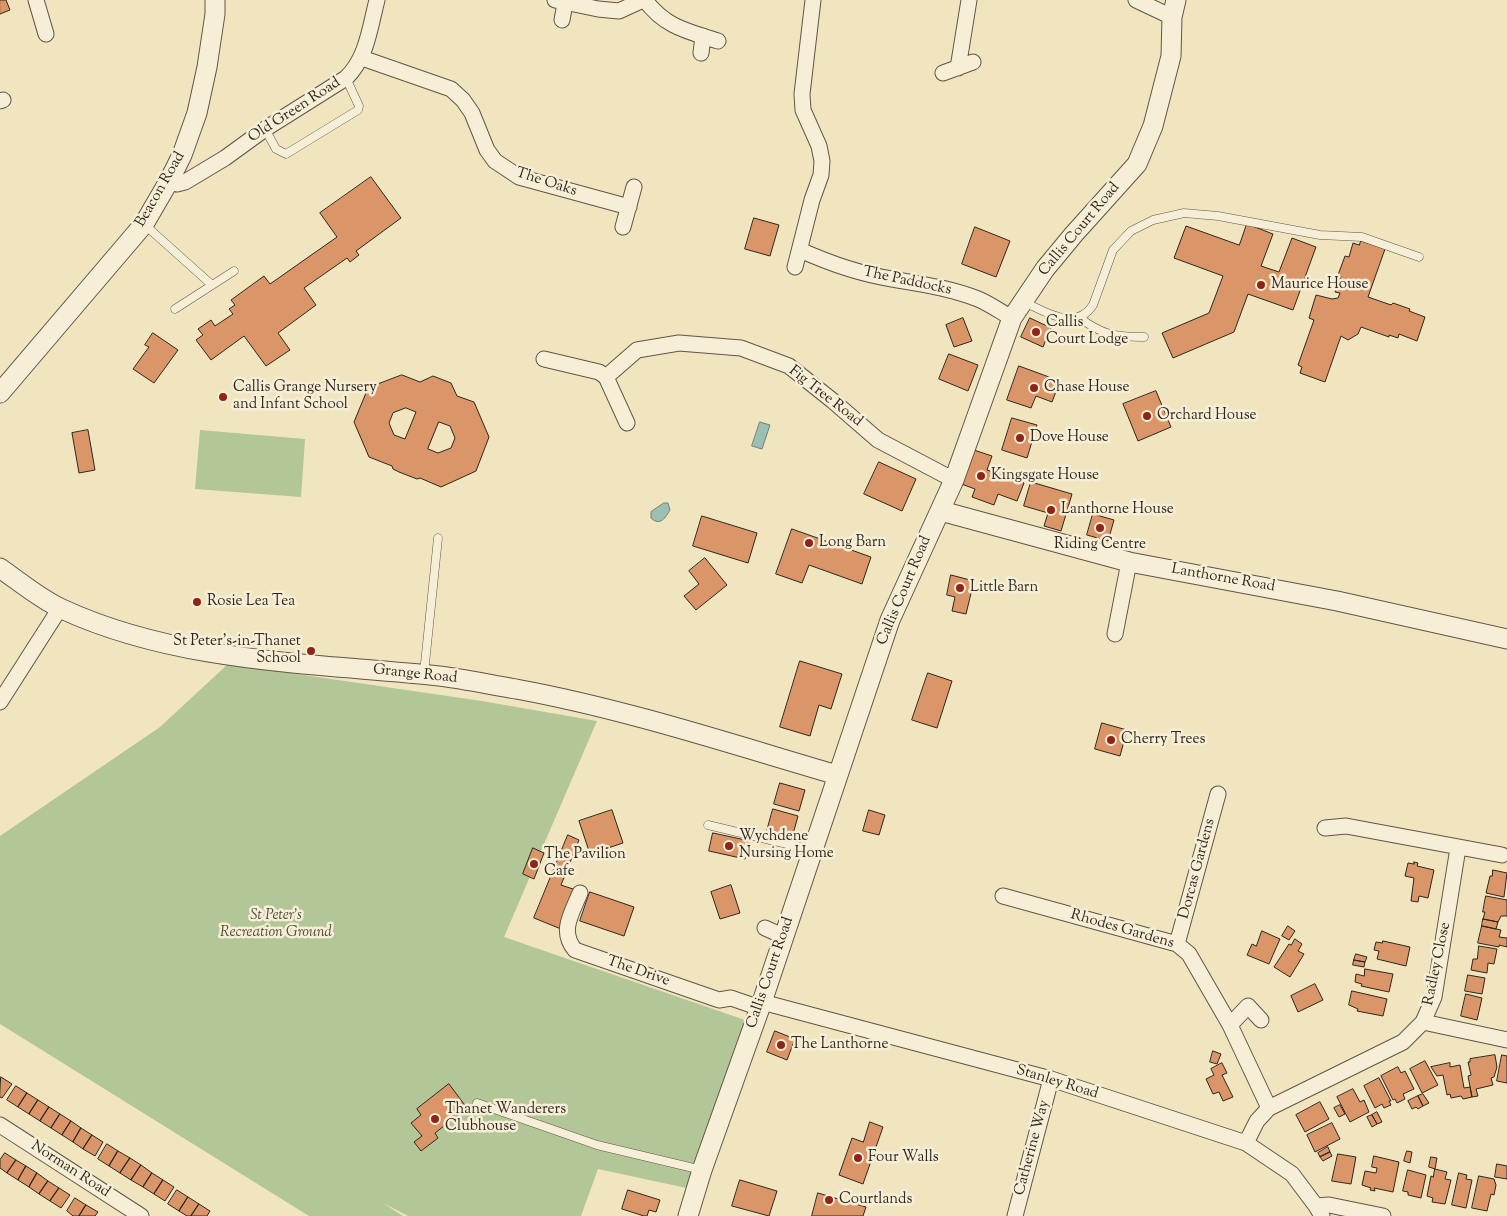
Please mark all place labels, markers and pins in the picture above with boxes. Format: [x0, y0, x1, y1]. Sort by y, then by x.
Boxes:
place label: Maurice House [1271, 276, 1368, 294]
marker: Maurice House [1255, 279, 1267, 291]
place label: Callis Court Lodge [1046, 314, 1128, 349]
marker: Callis Court Lodge [1030, 326, 1042, 338]
place label: Callis Grange Nursery and Infant School [233, 379, 377, 414]
place label: Chase House [1044, 379, 1129, 397]
marker: Chase House [1028, 382, 1040, 394]
marker: Callis Grange Nursery and Infant School [217, 391, 229, 403]
place label: Orchard House [1157, 407, 1257, 425]
marker: Orchard House [1141, 410, 1153, 422]
place label: Dove House [1030, 429, 1109, 447]
marker: Dove House [1014, 432, 1026, 444]
place label: Kingsgate House [991, 467, 1099, 485]
marker: Kingsgate House [975, 470, 987, 482]
place label: Lanthorne House [1061, 501, 1174, 519]
marker: Lanthorne House [1045, 504, 1057, 516]
marker: Riding Centre [1094, 522, 1106, 534]
place label: Long Barn [819, 534, 886, 552]
place label: Riding Centre [1054, 536, 1146, 554]
marker: Long Barn [803, 537, 815, 549]
place label: Little Barn [970, 579, 1038, 597]
marker: Little Barn [954, 582, 966, 594]
place label: Rosie Lea Tea [207, 593, 295, 611]
marker: Rosie Lea Tea [191, 596, 203, 608]
place label: St Peter's-in-Thanet School [173, 633, 301, 668]
marker: St Peter's-in-Thanet School [305, 645, 317, 657]
place label: Cherry Trees [1121, 731, 1205, 749]
marker: Cherry Trees [1105, 734, 1117, 746]
place label: Wychdene Nursing Home [739, 828, 834, 863]
marker: Wychdene Nursing Home [723, 840, 735, 852]
place label: The Pavilion Cafe [544, 846, 626, 881]
marker: The Pavilion Cafe [528, 858, 540, 870]
place label: The Lanthorne [791, 1036, 888, 1054]
marker: The Lanthorne [775, 1039, 787, 1051]
place label: Thanet Wanderers Clubhouse [445, 1101, 566, 1136]
marker: Thanet Wanderers Clubhouse [429, 1113, 441, 1125]
place label: Four Walls [868, 1149, 939, 1167]
marker: Four Walls [852, 1152, 864, 1164]
place label: Courtlands [839, 1191, 912, 1209]
marker: Courtlands [823, 1194, 835, 1206]

